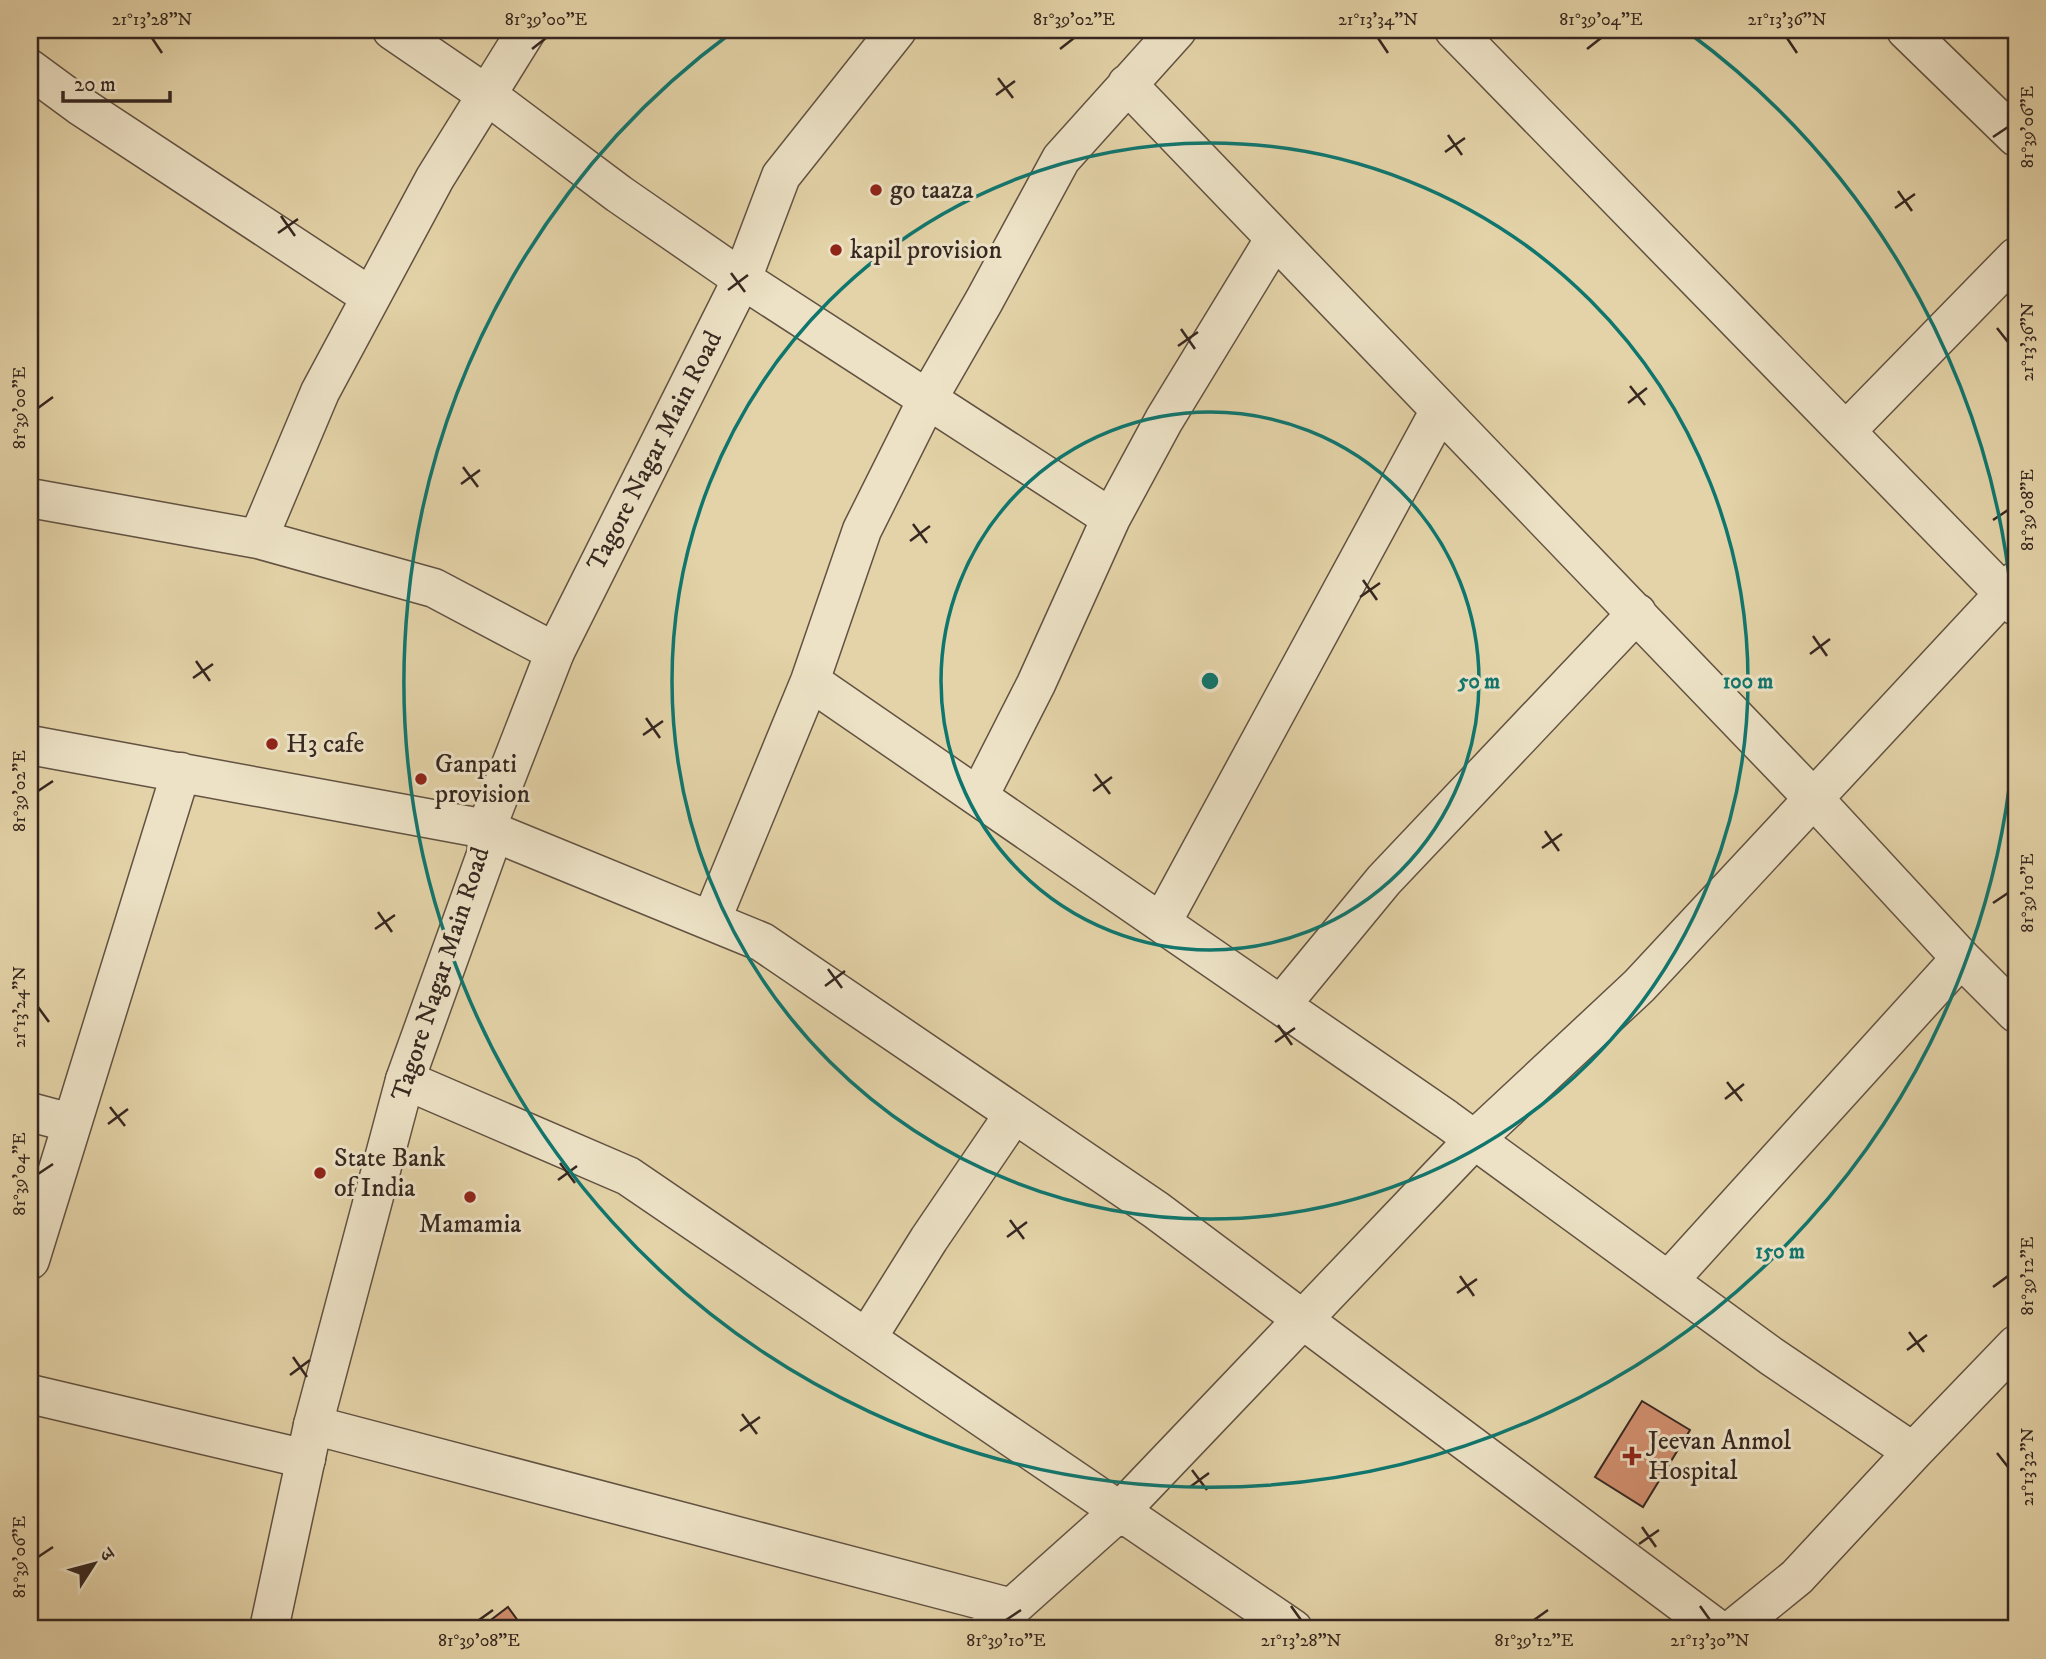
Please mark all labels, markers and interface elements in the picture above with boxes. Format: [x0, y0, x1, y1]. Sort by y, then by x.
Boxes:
text: 21°13'28"N [112, 9, 193, 31]
text: 81°39'00"E [505, 9, 588, 31]
text: 81°39'02"E [1033, 9, 1115, 31]
text: 21°13'34"N [1338, 9, 1418, 31]
text: 81°39'04"E [1559, 9, 1643, 31]
text: 21°13'36"N [1748, 9, 1827, 31]
scale bar [63, 60, 170, 104]
text: 20 m [74, 72, 116, 98]
text: 81°39'06"E [2017, 86, 2039, 168]
place label: go taaza [890, 174, 974, 207]
marker: go taaza [868, 182, 884, 198]
place label: kapil provision [850, 234, 1003, 267]
marker: kapil provision [828, 242, 844, 258]
text: 21°13'36"N [2017, 302, 2039, 381]
street label: Tagore Nagar Main Road [580, 325, 730, 576]
text: 81°39'00"E [9, 366, 31, 449]
text: 81°39'08"E [2017, 469, 2039, 551]
centre of rings [1198, 669, 1222, 693]
text: 50 m [1457, 669, 1500, 695]
text: 100 m [1723, 669, 1773, 695]
place label: H3 cafe [286, 728, 364, 761]
marker: H3 cafe [264, 736, 280, 752]
place label: Ganpati provision [434, 748, 530, 811]
text: 81°39'02"E [9, 750, 31, 832]
marker: Ganpati provision [413, 771, 429, 787]
street label: Tagore Nagar Main Road [384, 843, 498, 1105]
text: 81°39'10"E [2017, 853, 2039, 933]
text: 21°13'24"N [9, 966, 31, 1048]
text: 81°39'04"E [9, 1132, 31, 1216]
place label: State Bank of India [334, 1142, 446, 1205]
marker: State Bank of India [312, 1165, 328, 1181]
marker: Mamamia [462, 1189, 478, 1205]
place label: Mamamia [419, 1208, 521, 1241]
text: 81°39'12"E [2017, 1236, 2039, 1315]
text: 150 m [1755, 1239, 1805, 1265]
place label: Jeevan Anmol Hospital [1646, 1425, 1791, 1488]
text: 21°13'32"N [2017, 1428, 2039, 1506]
marker: Jeevan Anmol Hospital [1622, 1446, 1642, 1466]
text: 81°39'06"E [9, 1516, 31, 1598]
north arrow [60, 1530, 130, 1600]
text: उ [93, 1543, 119, 1567]
text: 81°39'08"E [438, 1630, 520, 1652]
text: 81°39'10"E [966, 1630, 1046, 1652]
text: 21°13'28"N [1261, 1630, 1342, 1652]
text: 81°39'12"E [1495, 1630, 1574, 1652]
text: 21°13'30"N [1670, 1630, 1750, 1652]

